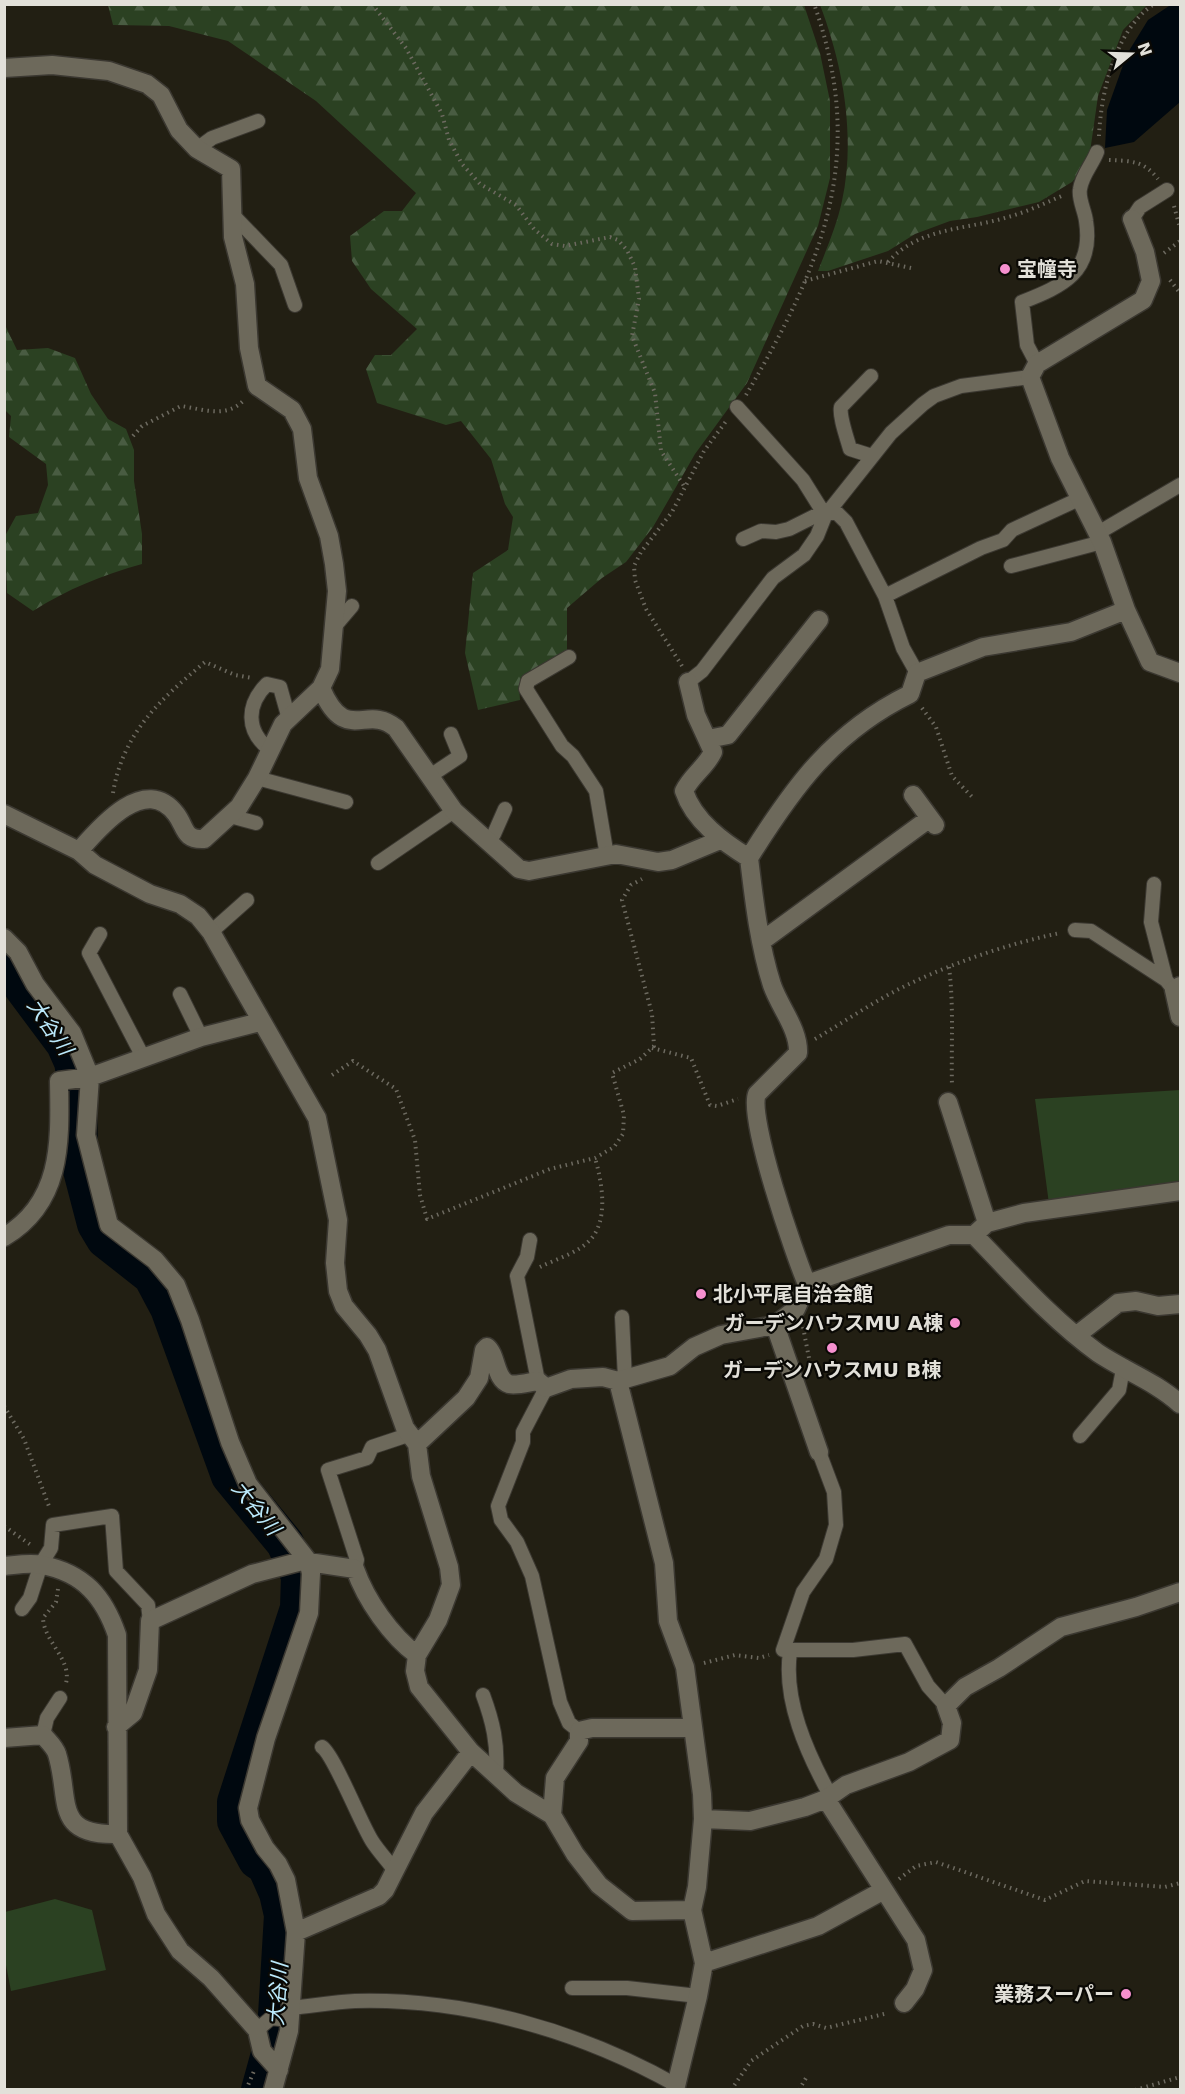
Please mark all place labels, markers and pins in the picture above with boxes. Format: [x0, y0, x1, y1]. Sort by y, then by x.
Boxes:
place label: 宝幢寺 [1017, 257, 1077, 281]
marker: 宝幢寺 [998, 262, 1012, 276]
place label: 北小平尾自治会館 [713, 1282, 873, 1306]
marker: 北小平尾自治会館 [694, 1287, 708, 1301]
place label: ガーデンハウスMU A棟 [724, 1311, 943, 1335]
marker: ガーデンハウスMU A棟 [948, 1316, 962, 1330]
marker: ガーデンハウスMU B棟 [825, 1341, 839, 1355]
place label: ガーデンハウスMU B棟 [723, 1358, 941, 1382]
place label: 業務スーパー [994, 1982, 1114, 2006]
marker: 業務スーパー [1119, 1987, 1133, 2001]

